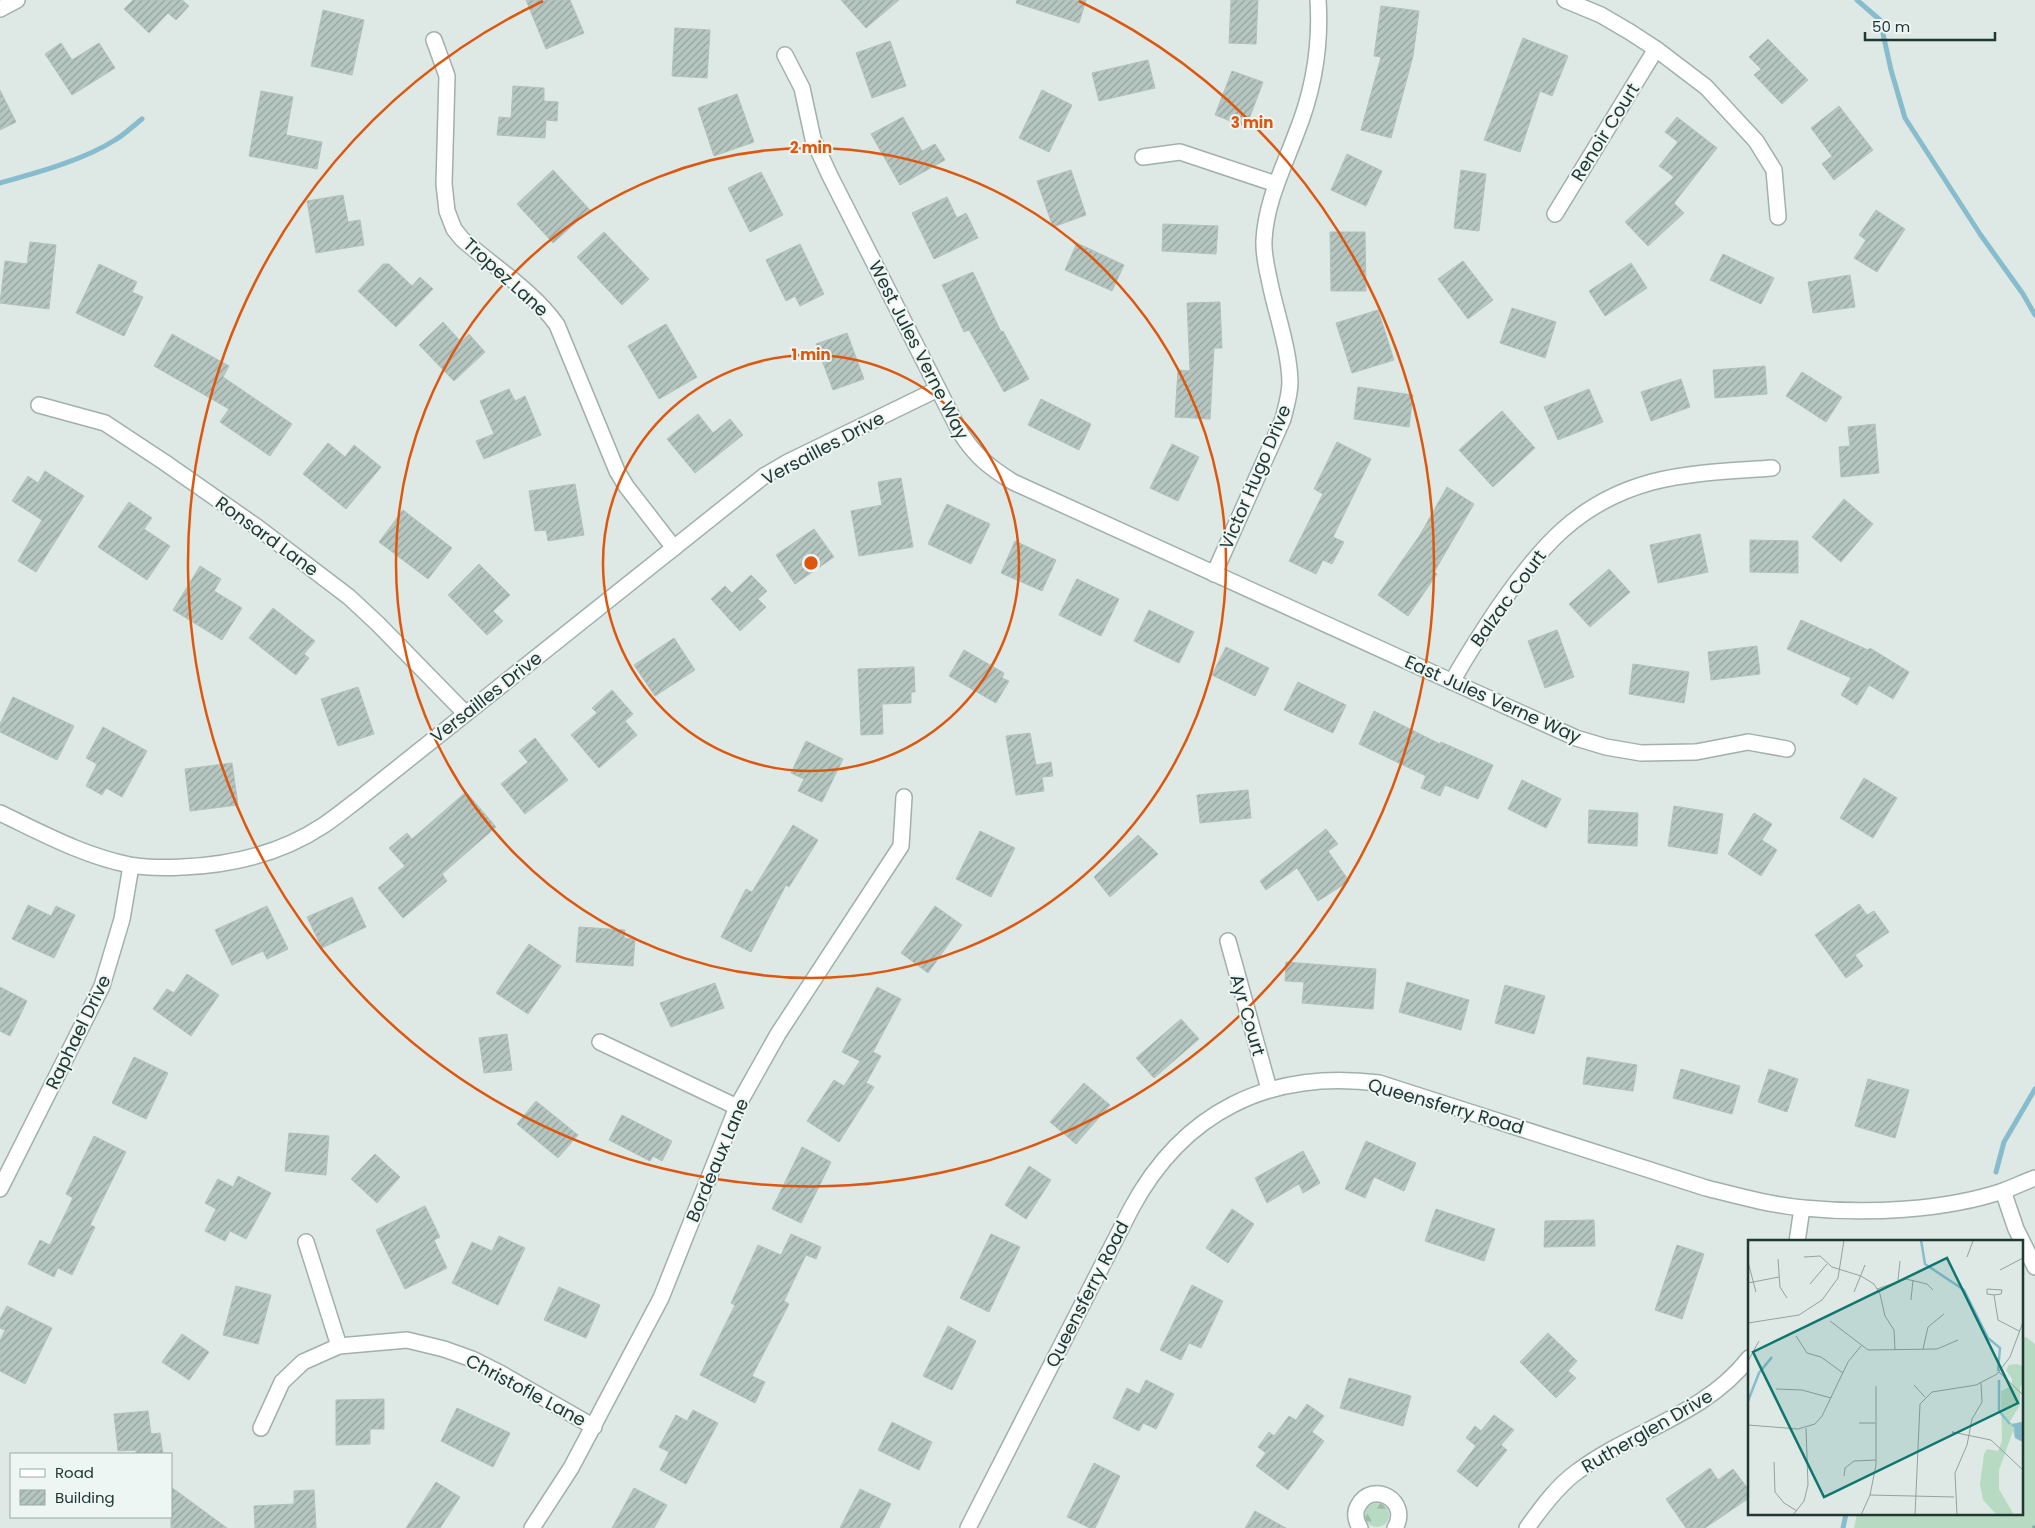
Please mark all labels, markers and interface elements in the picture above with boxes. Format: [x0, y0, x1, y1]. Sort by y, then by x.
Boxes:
scale bar [1865, 10, 1995, 42]
text: 50 m [1872, 16, 1910, 37]
street label: Renoir Court [1565, 78, 1645, 186]
text: 3 min [1231, 112, 1273, 133]
text: 2 min [790, 137, 832, 158]
street label: Tropez Lane [458, 232, 554, 322]
street label: West Jules Verne Way [863, 256, 975, 444]
text: 1 min [791, 344, 831, 365]
street label: Victor Hugo Drive [1213, 401, 1297, 553]
street label: Versailles Drive [757, 405, 889, 491]
street label: Ronsard Lane [210, 490, 324, 582]
street label: Balzac Court [1464, 545, 1552, 651]
centre of rings [802, 554, 820, 572]
street label: Versailles Drive [425, 645, 547, 749]
street label: East Jules Verne Way [1401, 649, 1585, 749]
street label: Raphael Drive [39, 971, 117, 1093]
street label: Ayr Court [1224, 971, 1272, 1059]
street label: Queensferry Road [1365, 1072, 1527, 1140]
street label: Bordeaux Lane [680, 1094, 754, 1226]
street label: Queensferry Road [1039, 1217, 1135, 1371]
inset map [1748, 1240, 2022, 1516]
street label: Christofle Lane [461, 1348, 591, 1432]
street label: Rutherglen Drive [1577, 1383, 1717, 1479]
legend [10, 1453, 172, 1518]
text: Road [55, 1462, 94, 1483]
text: Building [55, 1487, 115, 1508]

